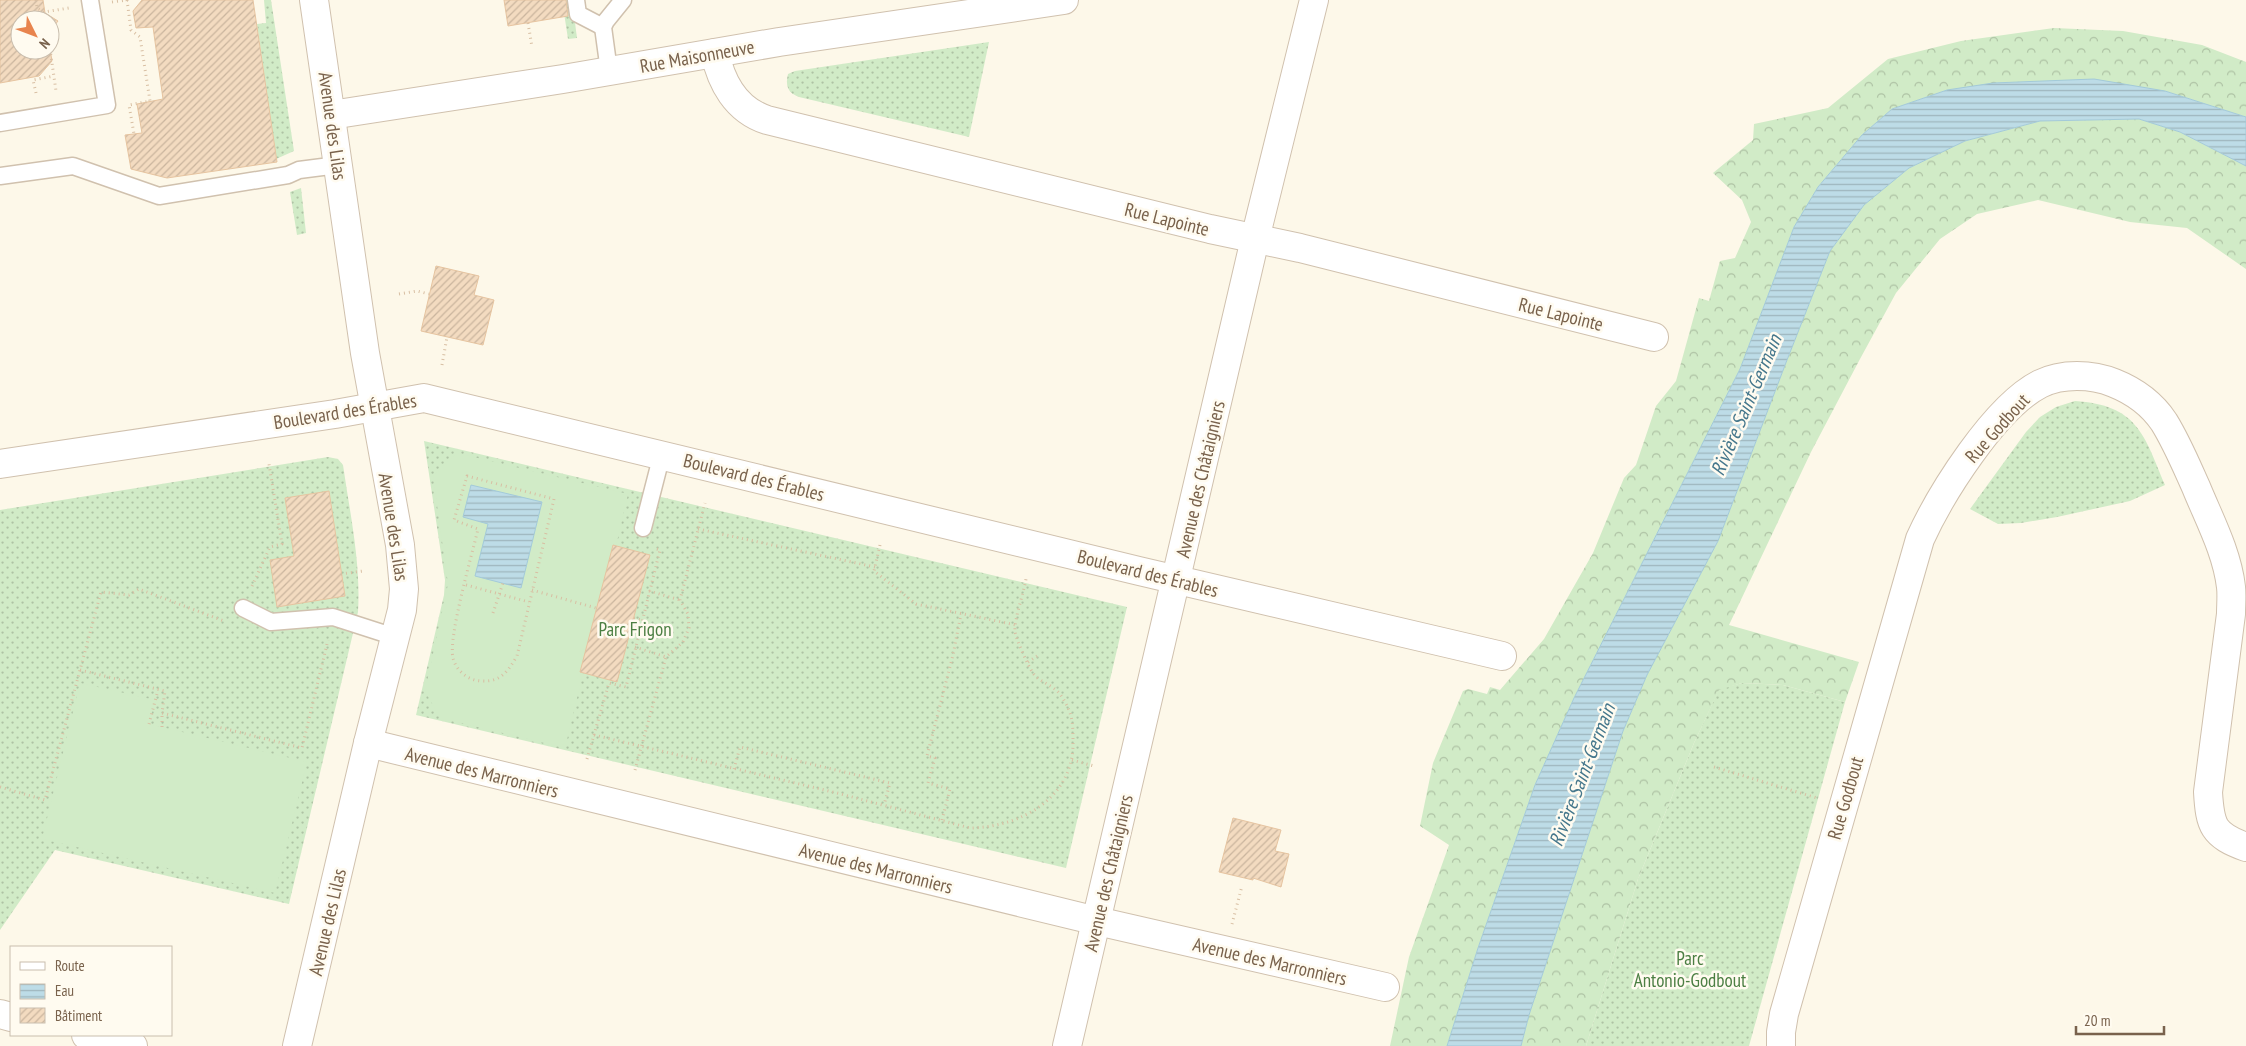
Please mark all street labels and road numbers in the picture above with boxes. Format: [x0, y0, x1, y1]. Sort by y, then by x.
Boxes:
street label: Rue Maisonneuve [638, 34, 756, 78]
street label: Avenue des Lilas [314, 70, 352, 182]
street label: Rue Lapointe [1122, 197, 1212, 241]
street label: Rue Lapointe [1516, 292, 1606, 336]
street label: Boulevard des Érables [272, 388, 418, 434]
street label: Rue Godbout [1960, 388, 2035, 468]
street label: Avenue des Châtaigniers [1170, 398, 1230, 560]
street label: Boulevard des Érables [681, 448, 827, 506]
street label: Avenue des Lilas [374, 471, 414, 583]
street label: Boulevard des Érables [1075, 544, 1221, 602]
street label: Avenue des Marronniers [403, 741, 561, 803]
street label: Rue Godbout [1822, 753, 1868, 842]
street label: Avenue des Châtaigniers [1078, 792, 1138, 954]
street label: Avenue des Marronniers [797, 837, 955, 899]
street label: Avenue des Lilas [303, 866, 351, 978]
street label: Avenue des Marronniers [1191, 932, 1349, 990]

